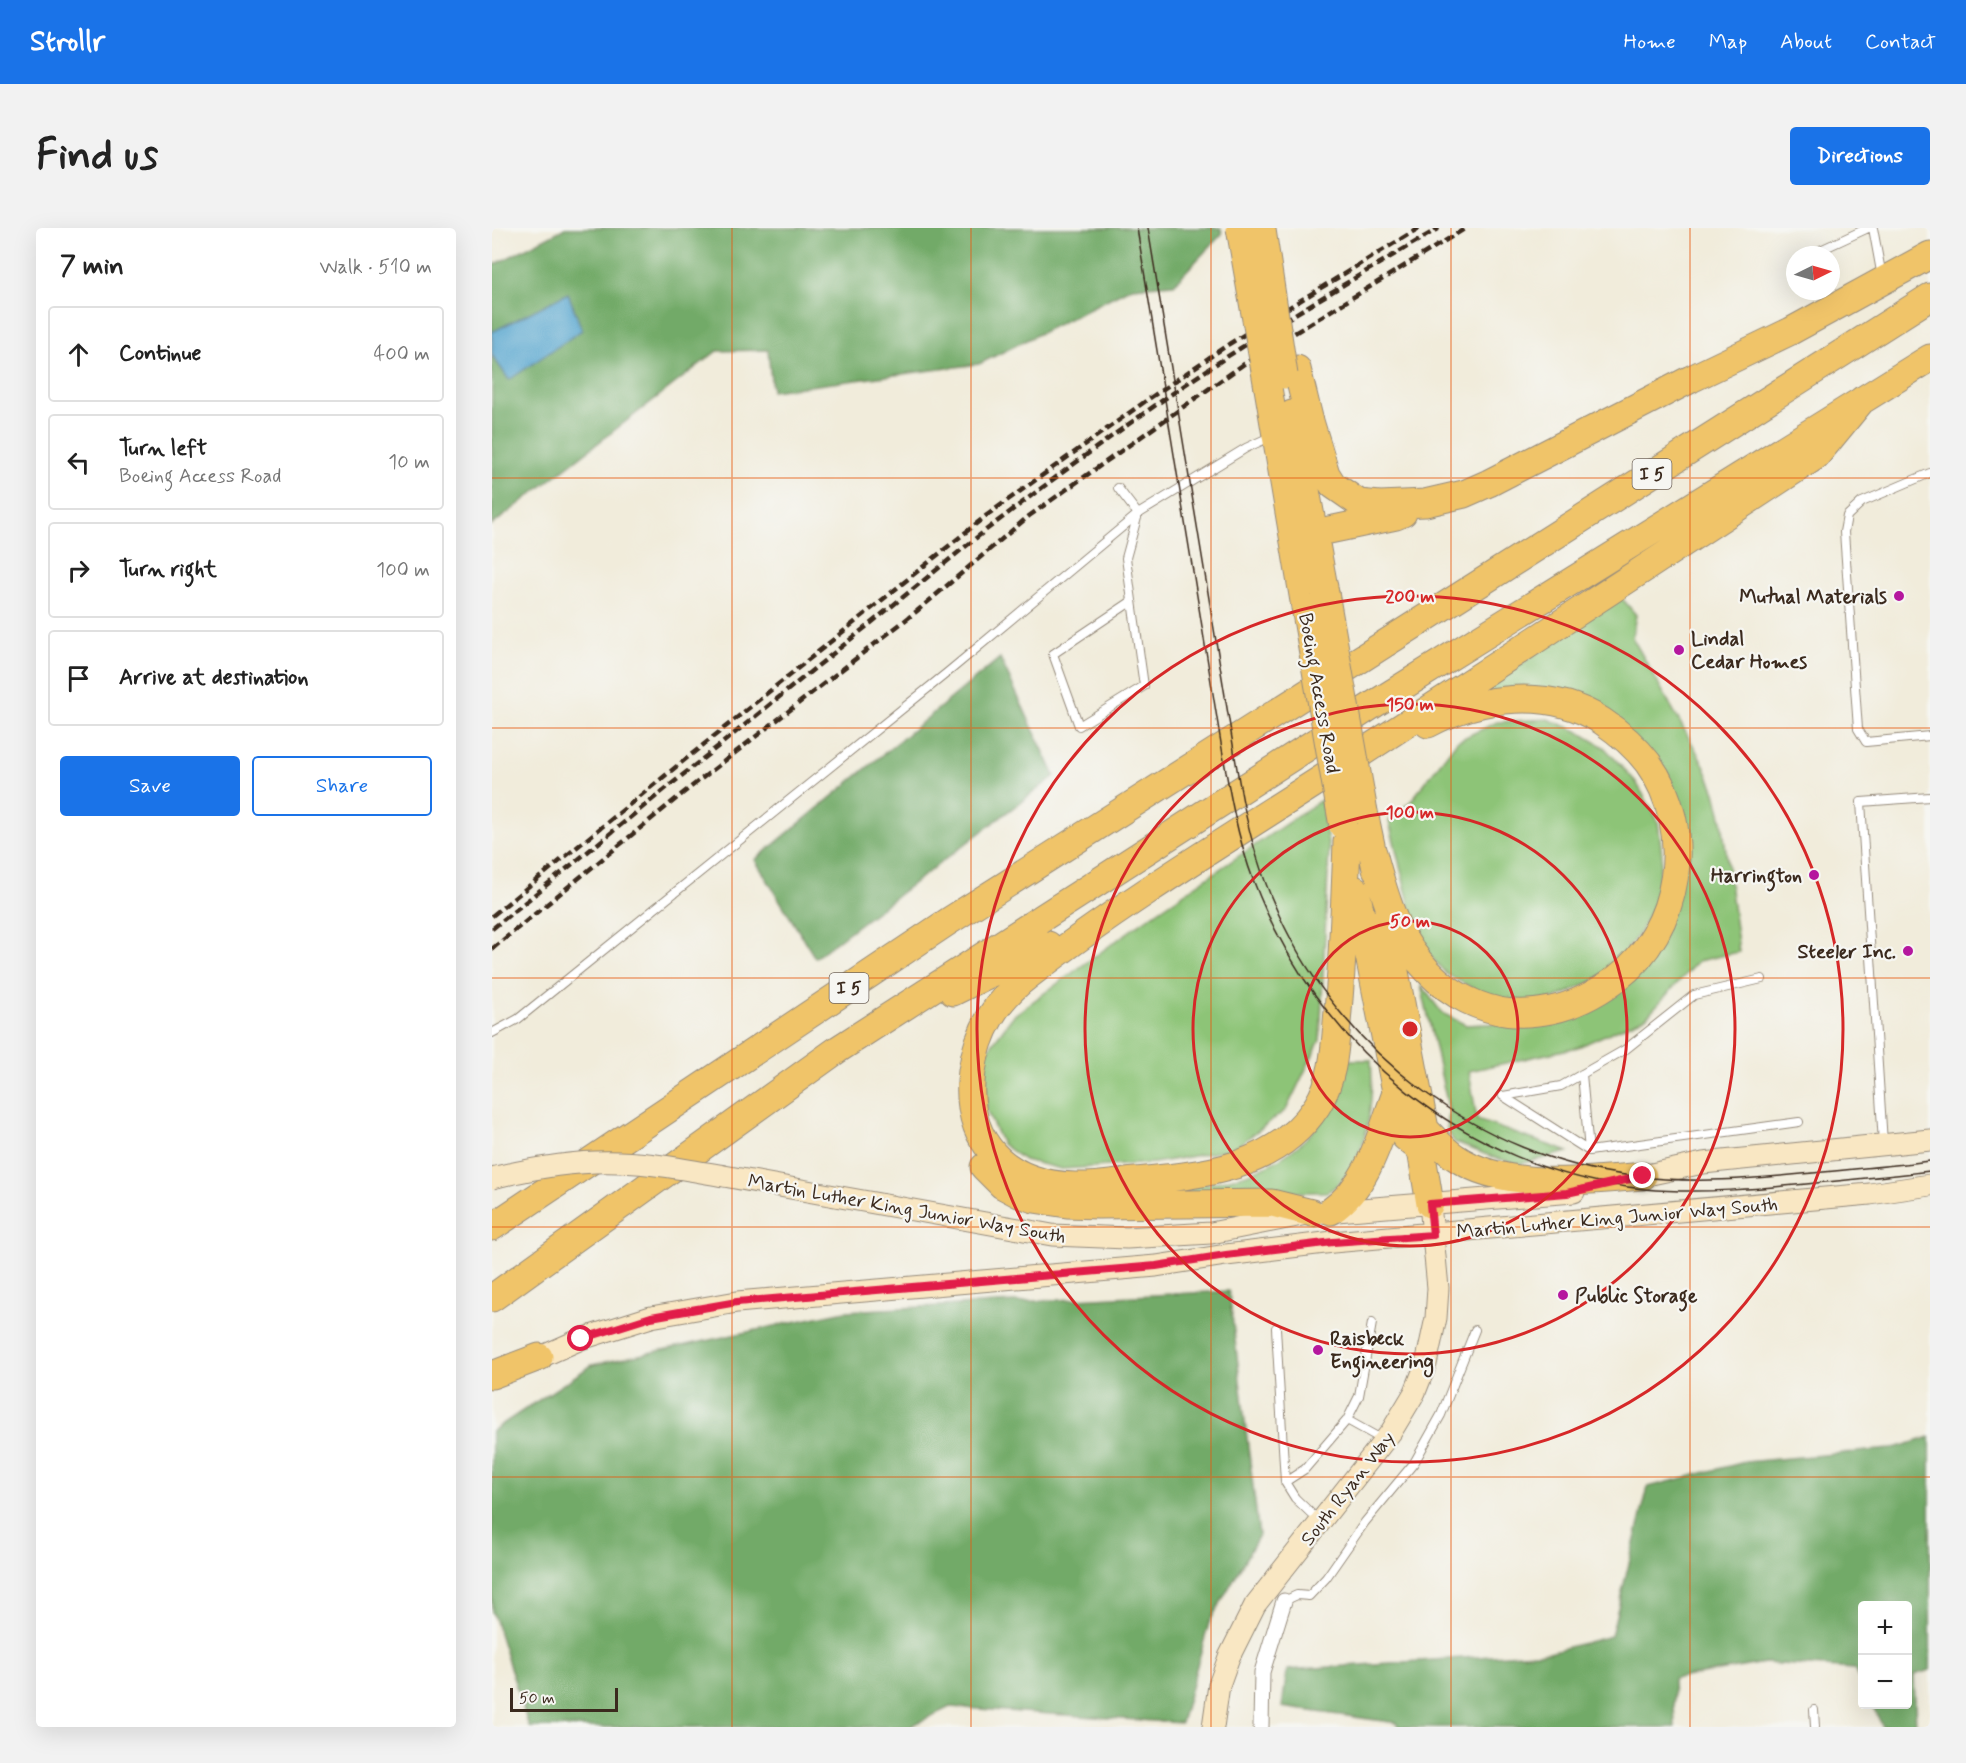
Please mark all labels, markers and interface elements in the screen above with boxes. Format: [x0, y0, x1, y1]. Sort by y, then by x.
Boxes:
text: Strollr [30, 24, 105, 61]
text: Home [1624, 28, 1676, 56]
text: Map [1709, 28, 1747, 56]
text: About [1780, 28, 1832, 56]
text: Contact [1865, 28, 1936, 56]
button: Directions [1790, 127, 1930, 185]
text: Find us [36, 129, 158, 184]
north arrow [1786, 246, 1840, 300]
text: 7 min [60, 250, 124, 284]
text: Walk · 510 m [319, 254, 432, 281]
icon: ahead [62, 338, 95, 371]
text: Continue [119, 340, 201, 368]
text: 400 m [374, 341, 430, 368]
text: Turn left [119, 435, 207, 463]
icon: left [62, 446, 95, 479]
text: 10 m [388, 449, 430, 476]
road number: I 5 [1632, 459, 1672, 489]
text: Boeing Access Road [119, 463, 281, 490]
icon: right [62, 554, 95, 587]
text: Turn right [119, 556, 217, 584]
text: 100 m [376, 557, 430, 584]
place label: Mutual Materials [1739, 584, 1887, 611]
text: 200 m [1385, 585, 1435, 609]
marker: Mutual Materials [1892, 589, 1906, 603]
street label: Boeing Access Road [1289, 611, 1346, 776]
place label: Lindal Cedar Homes [1691, 626, 1807, 676]
marker: Lindal Cedar Homes [1672, 643, 1686, 657]
icon: arrive [62, 662, 95, 695]
text: Arrive at destination [119, 664, 309, 692]
text: 150 m [1386, 693, 1434, 717]
button: Save [60, 756, 240, 816]
button: Share [252, 756, 432, 816]
text: 100 m [1386, 801, 1434, 825]
place label: Harrington [1711, 863, 1802, 892]
marker: Harrington [1807, 868, 1821, 882]
text: 50 m [1390, 910, 1430, 934]
place label: Steeler Inc. [1797, 939, 1896, 966]
marker: Steeler Inc. [1901, 944, 1915, 958]
road number: I 5 [830, 973, 868, 1003]
centre of rings [1400, 1019, 1420, 1039]
route end [1629, 1162, 1655, 1188]
street label: Martin Luther King Junior Way South [746, 1168, 1068, 1251]
street label: Martin Luther King Junior Way South [1455, 1191, 1779, 1246]
place label: Public Storage [1575, 1283, 1698, 1312]
marker: Public Storage [1556, 1288, 1570, 1302]
route start [567, 1325, 593, 1351]
place label: Raisbeck Engineering [1330, 1326, 1434, 1378]
marker: Raisbeck Engineering [1311, 1343, 1325, 1357]
street label: South Ryan Way [1295, 1426, 1401, 1552]
map controls [1858, 1601, 1912, 1709]
button: + [1858, 1601, 1912, 1655]
button: − [1858, 1655, 1912, 1709]
scale bar [510, 1685, 618, 1712]
text: 50 m [519, 1688, 555, 1709]

